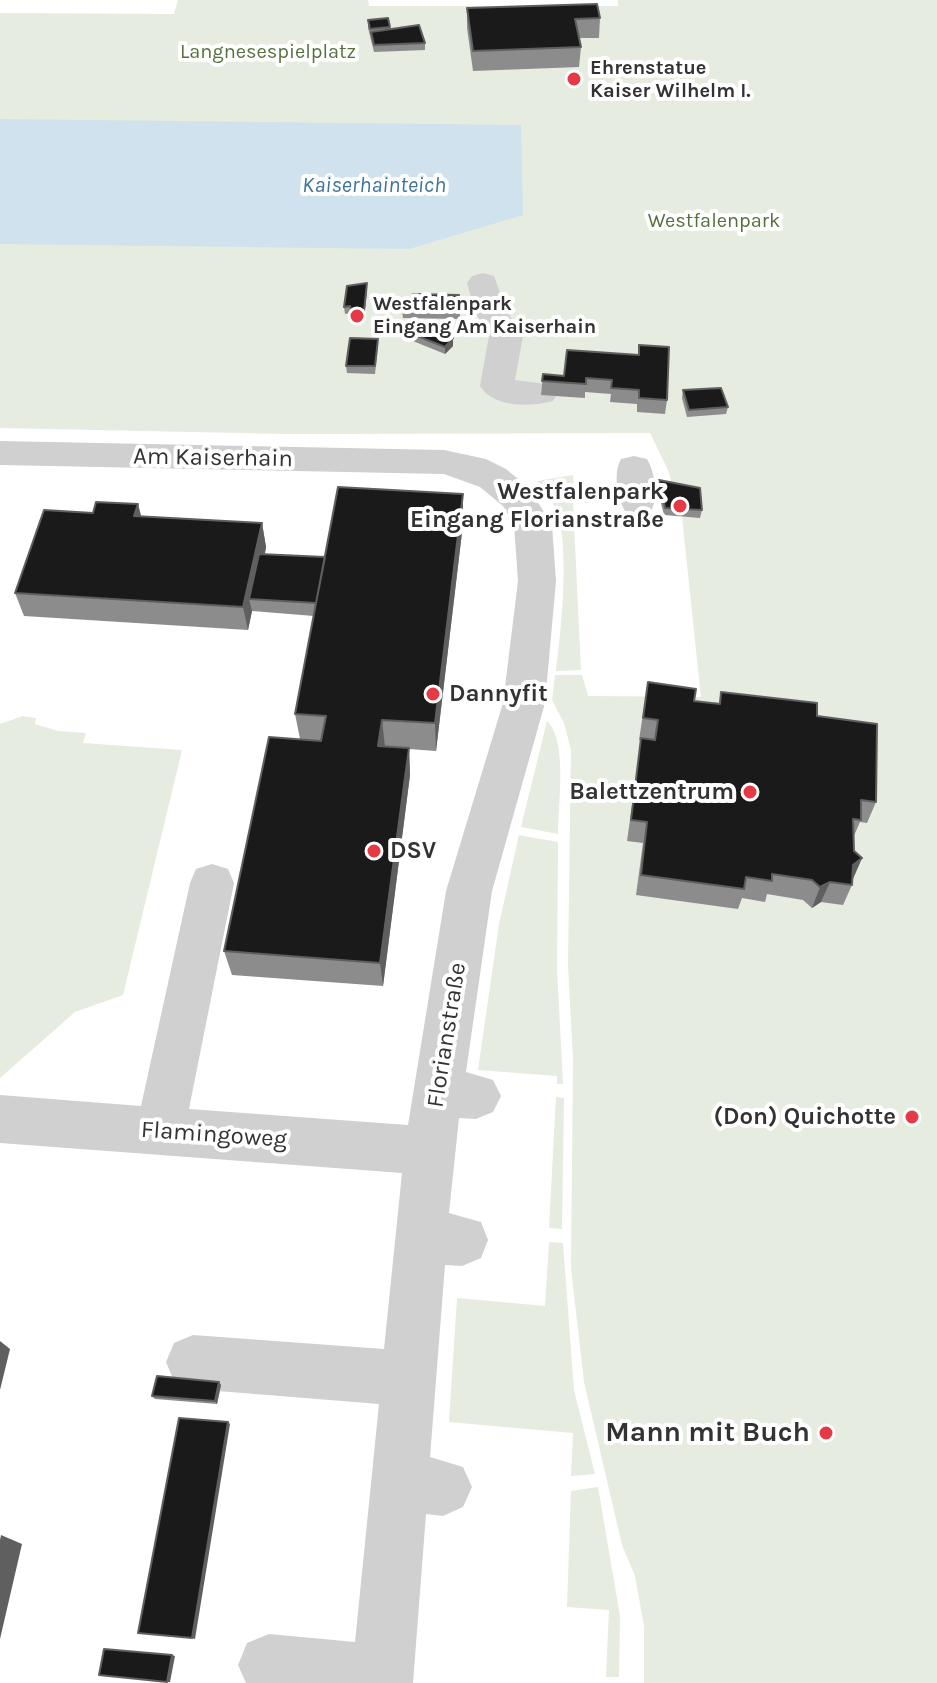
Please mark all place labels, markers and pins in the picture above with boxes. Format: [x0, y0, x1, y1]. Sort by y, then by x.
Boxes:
place label: Ehrenstatue Kaiser Wilhelm I. [590, 56, 751, 103]
marker: Ehrenstatue Kaiser Wilhelm I. [565, 70, 583, 88]
place label: Westfalenpark Eingang Am Kaiserhain [373, 292, 596, 339]
marker: Westfalenpark Eingang Am Kaiserhain [348, 307, 366, 325]
place label: Westfalenpark Eingang Florianstraße [410, 478, 664, 534]
marker: Westfalenpark Eingang Florianstraße [671, 497, 689, 515]
place label: Dannyfit [449, 680, 548, 708]
marker: Dannyfit [424, 685, 442, 703]
place label: Balettzentrum [569, 778, 734, 806]
marker: Balettzentrum [741, 783, 759, 801]
place label: DSV [390, 837, 436, 865]
marker: DSV [365, 842, 383, 860]
place label: (Don) Quichotte [713, 1103, 896, 1131]
marker: (Don) Quichotte [903, 1108, 921, 1126]
place label: Mann mit Buch [605, 1416, 810, 1450]
marker: Mann mit Buch [817, 1424, 835, 1442]

